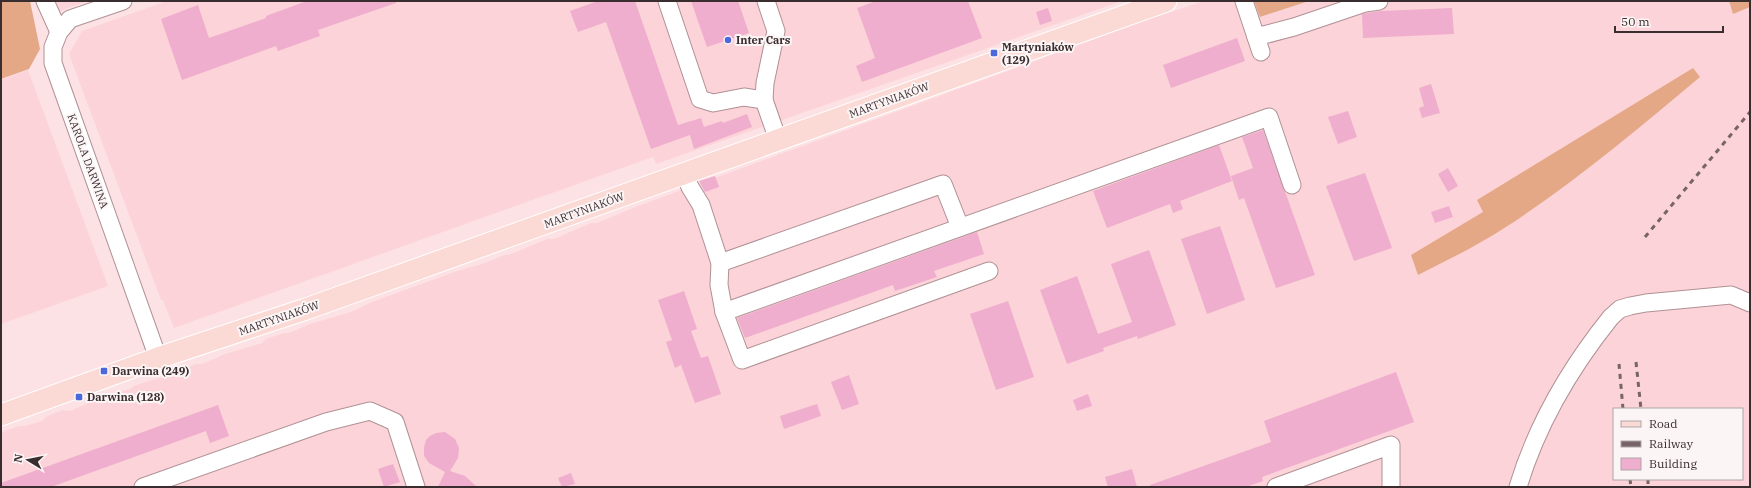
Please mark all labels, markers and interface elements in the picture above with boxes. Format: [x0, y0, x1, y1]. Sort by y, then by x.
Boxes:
scale bar [1615, 8, 1723, 34]
text: 50 m [1621, 14, 1650, 29]
place label: Inter Cars [736, 33, 791, 47]
marker: Inter Cars [723, 35, 733, 45]
place label: Martyniaków (129) [1002, 40, 1074, 67]
marker: Martyniaków (129) [989, 48, 999, 58]
street label: MARTYNIAKÓW [847, 79, 931, 121]
street label: KAROLA DARWINA [64, 112, 112, 211]
street label: MARTYNIAKÓW [542, 189, 626, 231]
street label: MARTYNIAKÓW [237, 298, 321, 338]
place label: Darwina (249) [112, 364, 189, 378]
marker: Darwina (249) [99, 366, 109, 376]
place label: Darwina (128) [87, 390, 164, 404]
marker: Darwina (128) [74, 392, 84, 402]
legend [1613, 408, 1743, 480]
text: Road [1649, 416, 1678, 431]
text: Railway [1649, 436, 1694, 451]
north arrow [8, 440, 48, 480]
text: N [11, 452, 26, 464]
text: Building [1649, 456, 1697, 471]

